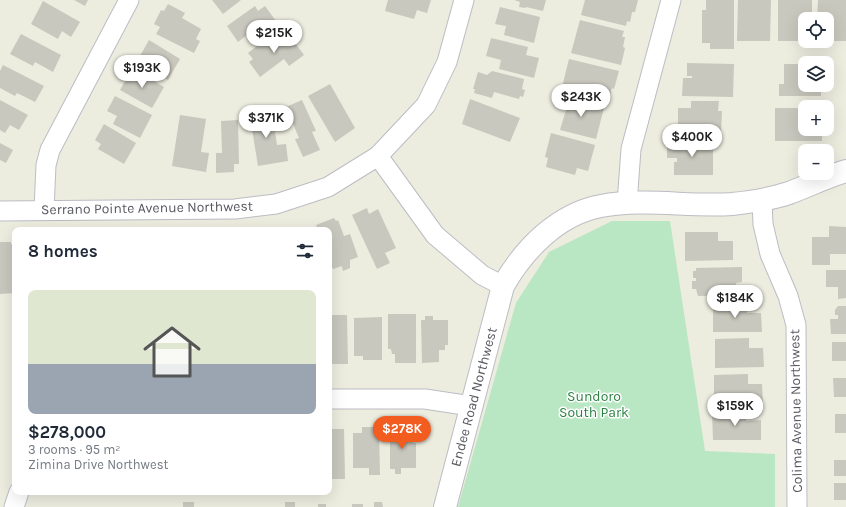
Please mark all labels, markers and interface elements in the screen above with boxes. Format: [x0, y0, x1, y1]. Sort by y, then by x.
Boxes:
map controls [798, 12, 834, 180]
button: locate [798, 12, 834, 48]
pin: $215K [246, 20, 302, 54]
text: $215K [255, 25, 293, 40]
pin: $193K [114, 55, 170, 89]
button: layers [798, 56, 834, 92]
text: $193K [123, 60, 161, 75]
pin: $243K [553, 84, 609, 118]
text: $243K [560, 89, 602, 104]
button: + [798, 100, 834, 136]
pin: $371K [238, 105, 294, 139]
text: $371K [248, 110, 284, 125]
pin: $400K [664, 124, 720, 158]
text: $400K [671, 129, 713, 144]
button: − [798, 144, 834, 180]
street label: Serrano Pointe Avenue Northwest [41, 198, 253, 218]
icon: filters [294, 240, 316, 262]
text: 8 homes [28, 241, 98, 261]
pin: $184K [707, 285, 763, 319]
text: $184K [716, 290, 754, 305]
icon: home [136, 316, 208, 388]
street label: Endee Road Northwest [447, 325, 501, 469]
street label: Colima Avenue Northwest [786, 329, 806, 493]
park label: Sundoro South Park [559, 388, 629, 421]
pin: $159K [707, 393, 763, 427]
text: $159K [716, 398, 754, 413]
pin: $278K [374, 416, 430, 450]
text: $278K [382, 421, 422, 436]
text: $278,000 [28, 422, 106, 442]
text: 3 rooms · 95 m² [28, 442, 121, 457]
text: Zimina Drive Northwest [28, 457, 168, 472]

